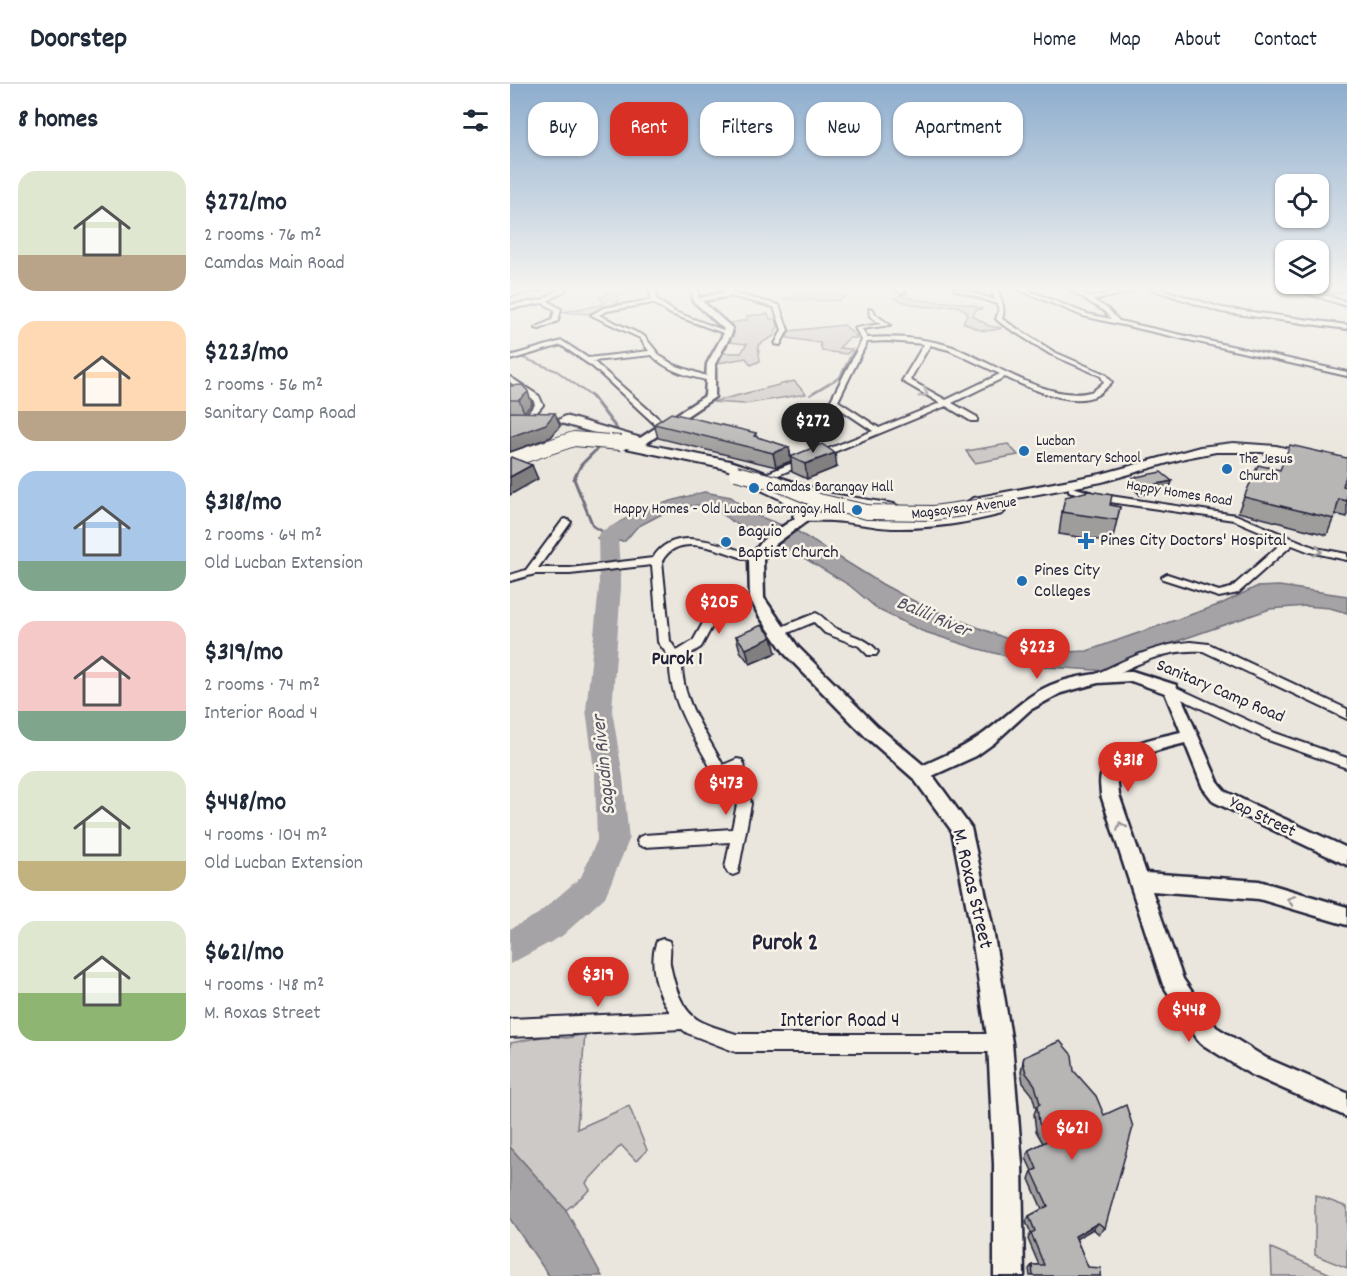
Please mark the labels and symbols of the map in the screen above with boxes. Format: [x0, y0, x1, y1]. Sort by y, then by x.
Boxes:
one-way arrow [917, 386, 928, 397]
pin: $272 [777, 403, 849, 454]
place label: Lucban Elementary School [1036, 431, 1141, 470]
marker: Lucban Elementary School [1017, 444, 1031, 458]
place label: The Jesus Church [1239, 449, 1293, 488]
marker: The Jesus Church [1220, 462, 1234, 476]
street label: Happy Homes Road [1124, 475, 1234, 513]
place label: Camdas Barangay Hall [766, 477, 894, 499]
marker: Camdas Barangay Hall [747, 481, 761, 495]
street label: Magsaysay Avenue [910, 492, 1018, 526]
place label: Happy Homes - Old Lucban Barangay Hall [614, 499, 845, 521]
marker: Happy Homes - Old Lucban Barangay Hall [850, 503, 864, 517]
place label: Baguio Baptist Church [738, 520, 839, 566]
place label: Pines City Doctors' Hospital [1100, 529, 1287, 554]
marker: Pines City Doctors' Hospital [1077, 532, 1095, 550]
marker: Baguio Baptist Church [719, 535, 733, 549]
one-way arrow [1313, 543, 1323, 556]
place label: Pines City Colleges [1034, 559, 1100, 605]
marker: Pines City Colleges [1015, 574, 1029, 588]
pin: $205 [683, 584, 755, 635]
water label: Balili River [892, 590, 977, 647]
pin: $223 [1001, 629, 1073, 680]
district label: Purok 1 [651, 646, 703, 674]
street label: Sanitary Camp Road [1152, 654, 1288, 730]
water label: Sagudin River [586, 711, 624, 816]
pin: $318 [1092, 742, 1164, 793]
pin: $473 [690, 765, 762, 816]
street label: Yap Street [1225, 791, 1300, 845]
one-way arrow [1116, 821, 1128, 832]
street label: M. Roxas Street [943, 826, 999, 952]
one-way arrow [1286, 895, 1297, 907]
district label: Purok 2 [752, 927, 818, 961]
pin: $319 [562, 957, 634, 1008]
pin: $448 [1153, 992, 1225, 1043]
street label: Interior Road 4 [780, 1007, 900, 1037]
pin: $621 [1036, 1110, 1108, 1161]

